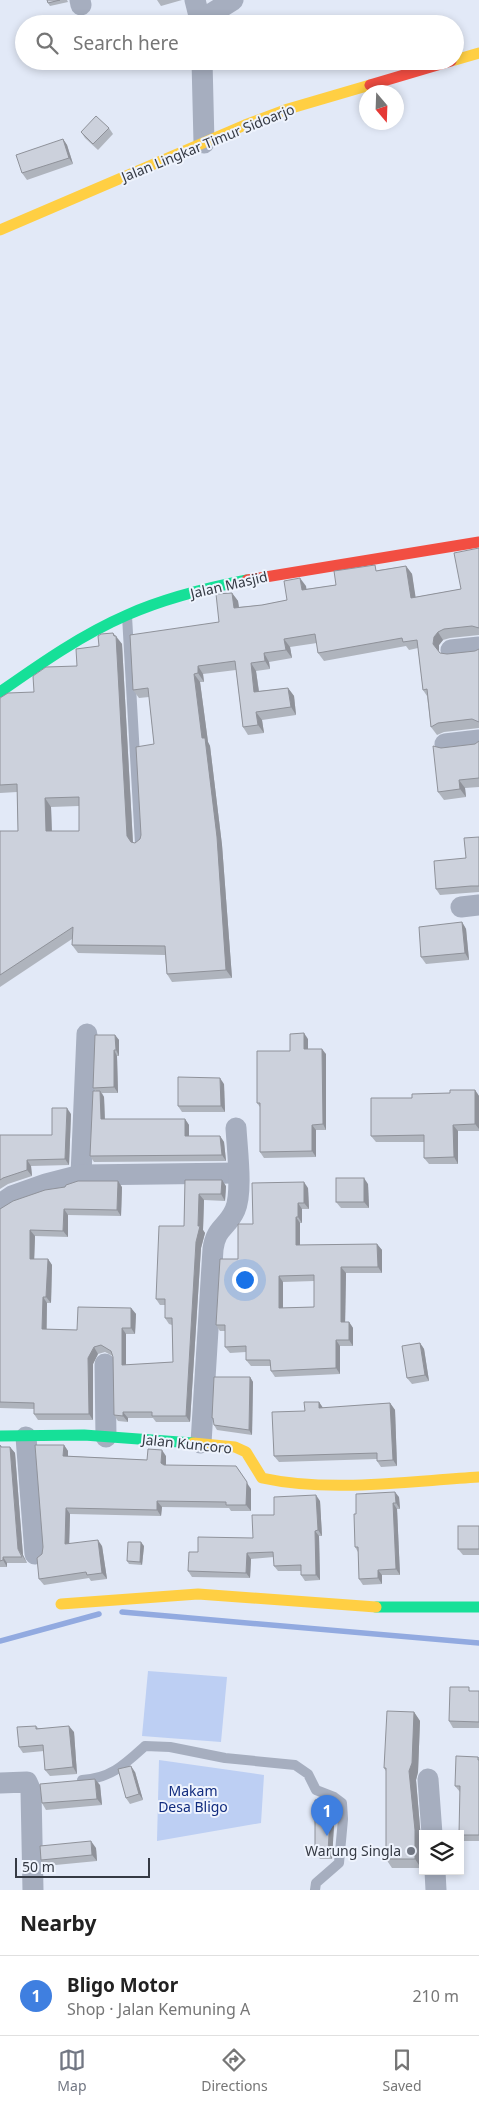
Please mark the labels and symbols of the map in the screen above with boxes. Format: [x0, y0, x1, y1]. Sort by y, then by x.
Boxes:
north arrow [359, 85, 404, 130]
street label: Jalan Lingkar Timur Sidoarjo [117, 99, 297, 187]
street label: Jalan Masjid [187, 566, 269, 603]
your location [232, 1267, 258, 1293]
street label: Jalan Kuncoro [139, 1429, 233, 1458]
park label: Makam Desa Bligo [158, 1781, 228, 1816]
pin: 1 [311, 1795, 343, 1836]
place label: Warung Singla [305, 1841, 401, 1860]
marker: Warung Singla [405, 1845, 417, 1857]
scale bar [15, 1855, 150, 1878]

